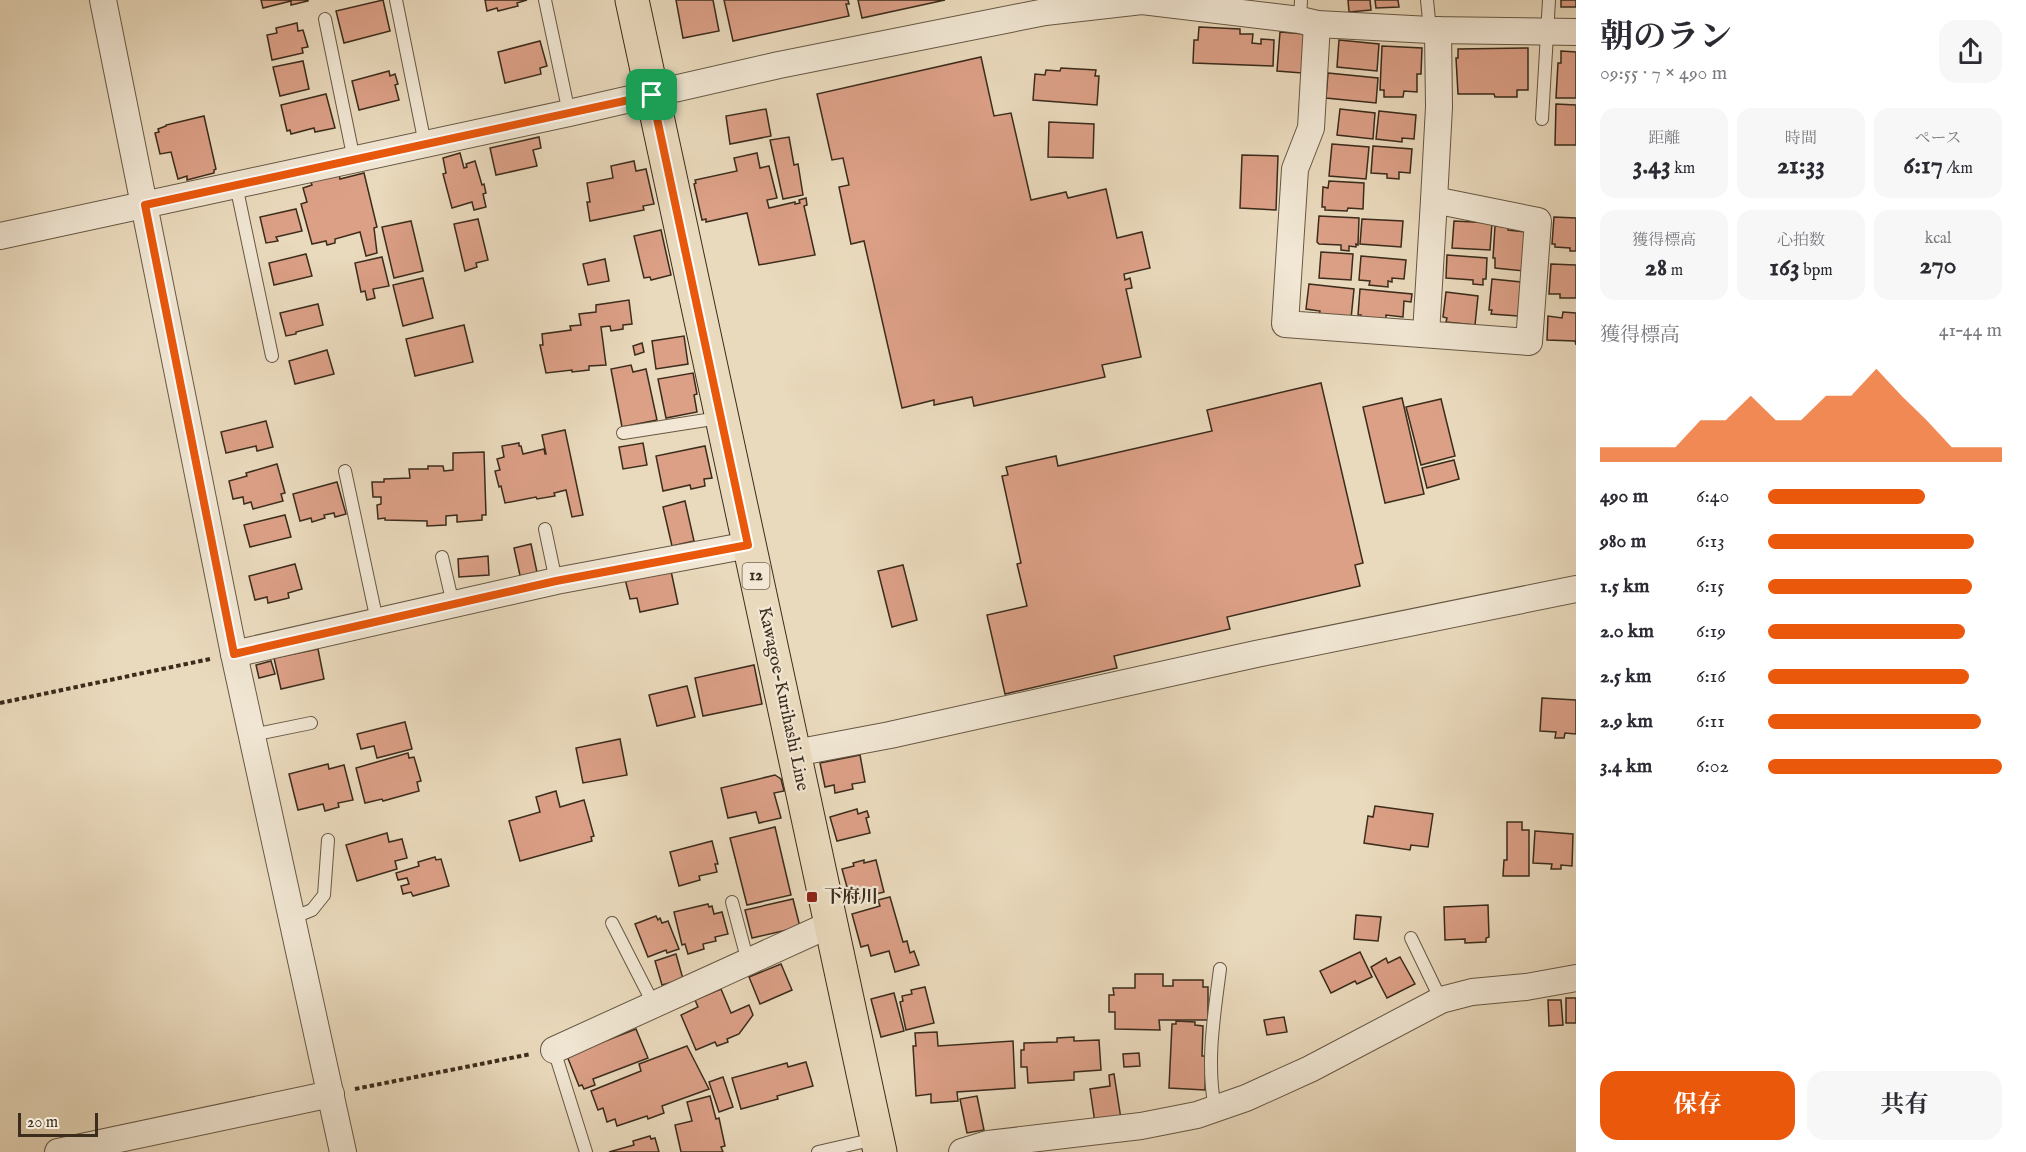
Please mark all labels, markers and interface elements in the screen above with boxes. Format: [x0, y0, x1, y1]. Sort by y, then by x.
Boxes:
text: 朝のラン [1600, 17, 1732, 59]
button: share [1939, 20, 2002, 83]
text: 09:55 · 7 × 490 m [1600, 61, 1727, 86]
pin [626, 69, 677, 120]
icon: arrive [635, 78, 668, 111]
text: 距離 [1648, 129, 1680, 149]
text: 時間 [1785, 129, 1817, 149]
text: ペース [1914, 129, 1962, 149]
text: 3.43 [1633, 149, 1671, 182]
text: 21:33 [1777, 149, 1825, 182]
text: 6:17 [1903, 149, 1943, 182]
text: km [1671, 159, 1695, 179]
text: /km [1943, 159, 1973, 179]
text: kcal [1925, 229, 1951, 249]
text: 獲得標高 [1632, 231, 1696, 251]
text: 心拍数 [1777, 231, 1825, 251]
text: 270 [1920, 249, 1956, 282]
text: 28 [1645, 251, 1667, 284]
text: 163 [1769, 251, 1800, 284]
text: m [1667, 261, 1683, 281]
text: bpm [1800, 261, 1833, 281]
text: 41–44 m [1939, 318, 2002, 343]
text: 獲得標高 [1600, 323, 1680, 348]
text: 490 m [1600, 484, 1648, 509]
text: 6:40 [1696, 484, 1729, 509]
text: 980 m [1600, 529, 1646, 554]
text: 6:13 [1696, 529, 1725, 554]
road number: 12 [742, 563, 770, 589]
text: 1.5 km [1600, 574, 1650, 599]
text: 6:15 [1696, 574, 1724, 599]
street label: Kawagoe-Kurihashi Line [752, 605, 814, 793]
text: 2.0 km [1600, 619, 1654, 644]
text: 6:19 [1696, 619, 1726, 644]
text: 2.5 km [1600, 664, 1651, 689]
text: 6:16 [1696, 664, 1726, 689]
text: 2.9 km [1600, 709, 1653, 734]
text: 6:11 [1696, 709, 1725, 734]
text: 3.4 km [1600, 754, 1652, 779]
text: 6:02 [1696, 754, 1729, 779]
place label: 下府川 [824, 886, 878, 909]
marker: 下府川 [805, 890, 819, 904]
button: 保存 [1600, 1071, 1795, 1140]
button: 共有 [1807, 1071, 2002, 1140]
scale bar [18, 1110, 98, 1138]
text: 20 m [27, 1113, 58, 1133]

